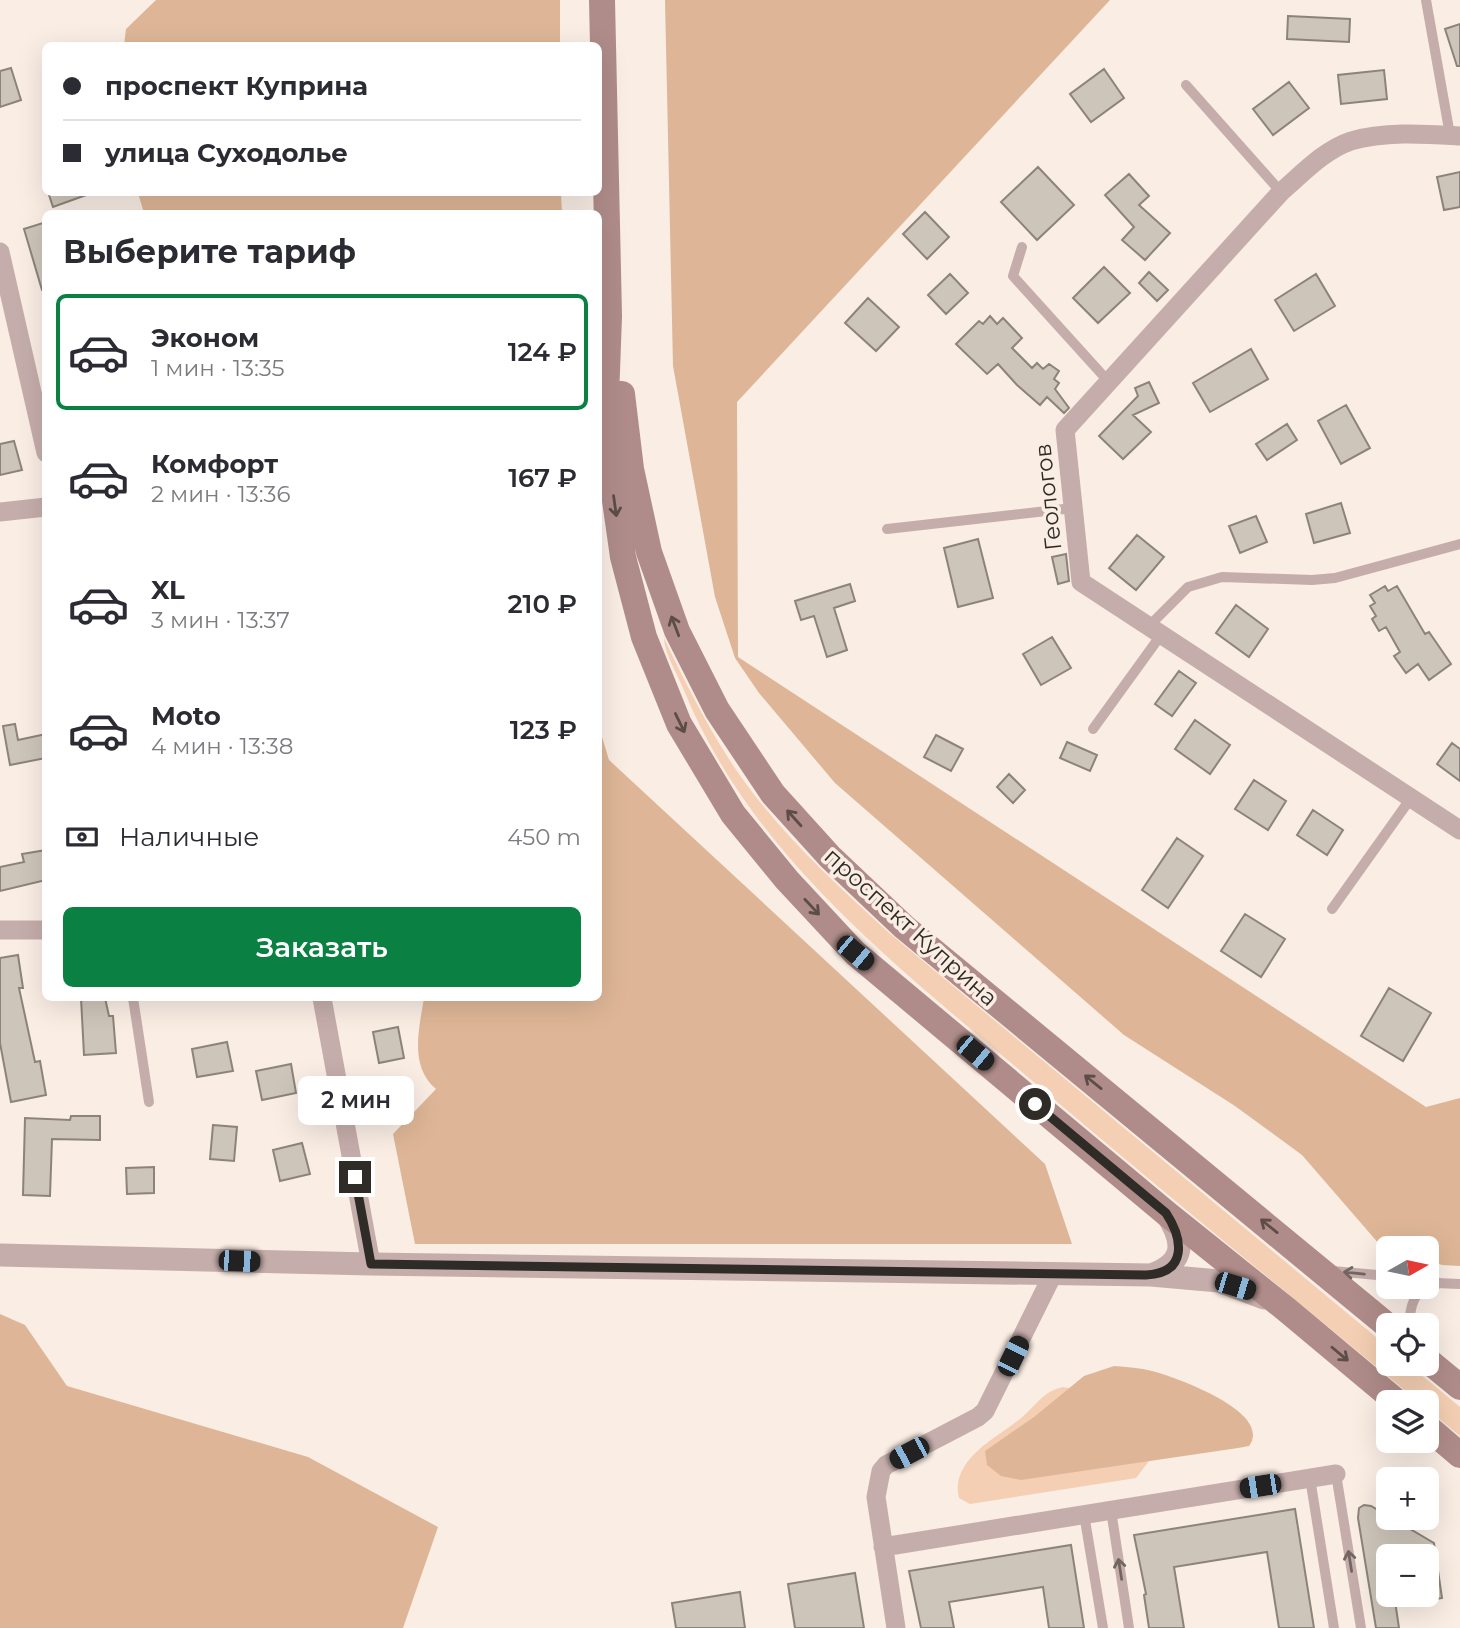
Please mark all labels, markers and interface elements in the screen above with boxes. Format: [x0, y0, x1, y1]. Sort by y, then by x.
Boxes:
text: проспект Куприна [105, 70, 368, 102]
text: улица Суходолье [105, 137, 348, 169]
text: Выберите тариф [63, 232, 356, 271]
icon: car [67, 321, 130, 384]
text: Эконом [151, 322, 259, 354]
text: 124 ₽ [508, 336, 577, 368]
text: 1 мин · 13:35 [151, 354, 285, 382]
street label: Геологов [1028, 442, 1068, 552]
icon: car [67, 447, 130, 510]
text: Комфорт [151, 448, 278, 480]
text: 167 ₽ [508, 462, 577, 494]
text: 2 мин · 13:36 [151, 480, 291, 508]
one-way arrow [609, 494, 622, 517]
icon: car [67, 573, 130, 636]
text: XL [151, 574, 185, 606]
text: 210 ₽ [507, 588, 577, 620]
text: 3 мин · 13:37 [151, 606, 290, 634]
one-way arrow [668, 615, 681, 637]
icon: car [67, 699, 130, 762]
text: Moto [151, 700, 221, 732]
one-way arrow [673, 712, 687, 733]
text: 123 ₽ [510, 714, 577, 746]
text: 4 мин · 13:38 [151, 732, 293, 760]
one-way arrow [786, 810, 803, 827]
icon: cash [63, 818, 101, 856]
text: Наличные [119, 821, 259, 853]
text: 450 m [507, 823, 581, 851]
street label: проспект Куприна [819, 842, 1003, 1012]
one-way arrow [803, 898, 820, 915]
button: Заказать [63, 907, 581, 987]
car [833, 931, 878, 975]
car [953, 1031, 998, 1075]
one-way arrow [1084, 1074, 1102, 1090]
callout: 2 мин [297, 1076, 413, 1124]
text: 2 мин [321, 1086, 391, 1114]
route start [1019, 1088, 1051, 1120]
route end [339, 1161, 371, 1193]
one-way arrow [1260, 1219, 1278, 1234]
north arrow [1376, 1236, 1438, 1298]
map controls [1376, 1236, 1439, 1607]
car [218, 1250, 261, 1272]
one-way arrow [1344, 1267, 1366, 1280]
car [1212, 1270, 1259, 1302]
button: locate [1376, 1313, 1439, 1376]
car [995, 1333, 1032, 1379]
one-way arrow [1330, 1346, 1348, 1362]
button: layers [1376, 1390, 1439, 1453]
car [886, 1434, 933, 1472]
button: + [1376, 1467, 1439, 1530]
car [1238, 1472, 1283, 1500]
button: − [1376, 1544, 1439, 1607]
one-way arrow [1343, 1550, 1356, 1573]
one-way arrow [1113, 1558, 1126, 1581]

